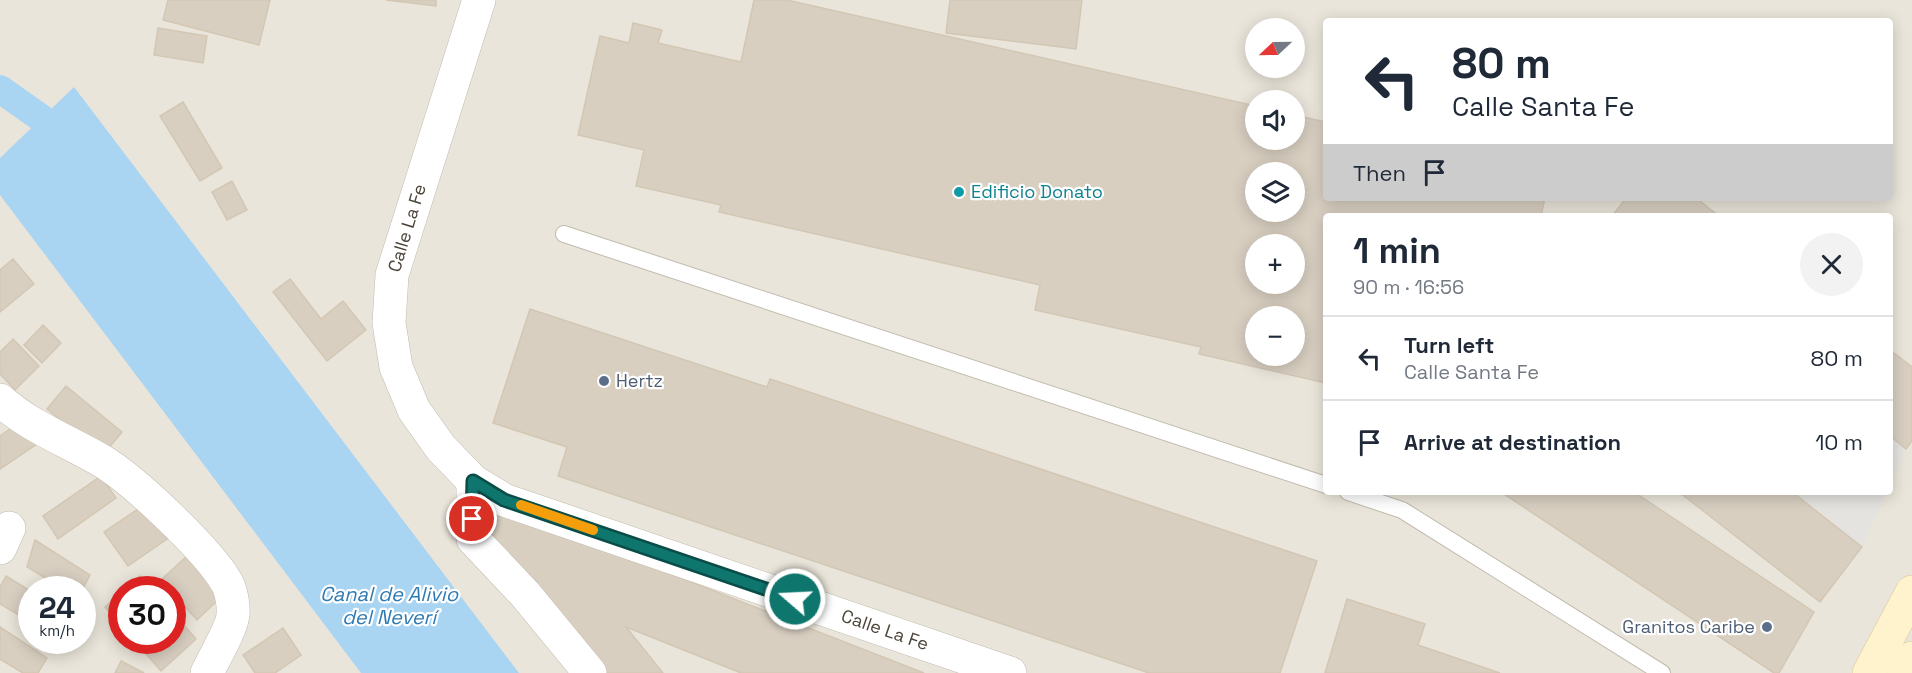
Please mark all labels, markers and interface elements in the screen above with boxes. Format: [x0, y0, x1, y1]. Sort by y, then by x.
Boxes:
north arrow [1245, 18, 1305, 78]
map controls [1245, 18, 1305, 366]
text: 80 m [1452, 37, 1551, 90]
icon: left [1353, 42, 1431, 120]
text: Calle Santa Fe [1452, 89, 1634, 124]
button: sound [1245, 90, 1305, 150]
icon: arrive [1418, 156, 1451, 189]
text: Then [1353, 159, 1406, 187]
button: layers [1245, 162, 1305, 222]
place label: Edificio Donato [971, 180, 1103, 203]
street label: Calle La Fe [382, 181, 431, 275]
marker: Edificio Donato [952, 185, 966, 199]
text: 1 min [1353, 228, 1441, 274]
button: close [1800, 233, 1863, 296]
button: + [1245, 234, 1305, 294]
text: 90 m · 16:56 [1353, 274, 1464, 300]
button: − [1245, 306, 1305, 366]
text: Turn left [1404, 331, 1494, 359]
icon: left [1353, 342, 1386, 375]
text: 80 m [1811, 344, 1863, 372]
text: Calle Santa Fe [1404, 359, 1539, 385]
place label: Hertz [616, 369, 663, 392]
marker: Hertz [597, 374, 611, 388]
icon: arrive [1353, 426, 1386, 459]
text: Arrive at destination [1404, 428, 1621, 456]
text: 10 m [1815, 428, 1863, 456]
pin [446, 493, 497, 544]
icon: arrive [455, 502, 488, 535]
position arrow [763, 567, 827, 631]
speed limit sign: 30 [108, 576, 186, 654]
water label: Canal de Alivio del Neverí [320, 581, 459, 630]
text: 24 [39, 588, 75, 627]
street label: Calle La Fe [838, 604, 932, 655]
place label: Granitos Caribe [1622, 615, 1755, 638]
marker: Granitos Caribe [1760, 620, 1774, 634]
text: km/h [39, 621, 75, 640]

